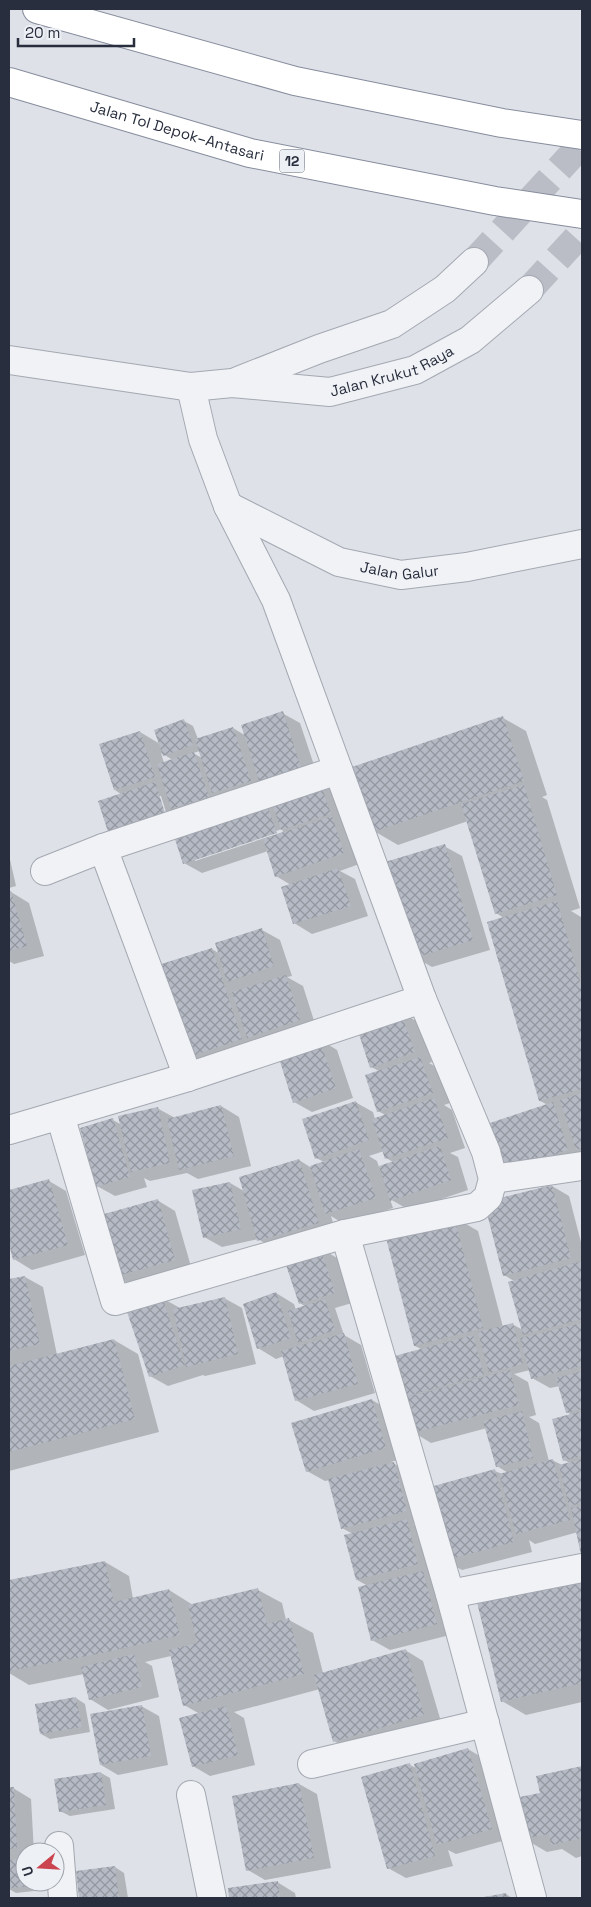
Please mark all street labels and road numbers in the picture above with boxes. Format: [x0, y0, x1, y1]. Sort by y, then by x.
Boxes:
street label: Jalan Tol Depok–Antasari [88, 96, 266, 165]
road number: 12 [280, 150, 304, 172]
street label: Jalan Krukut Raya [328, 341, 457, 401]
street label: Jalan Galur [359, 557, 440, 584]

